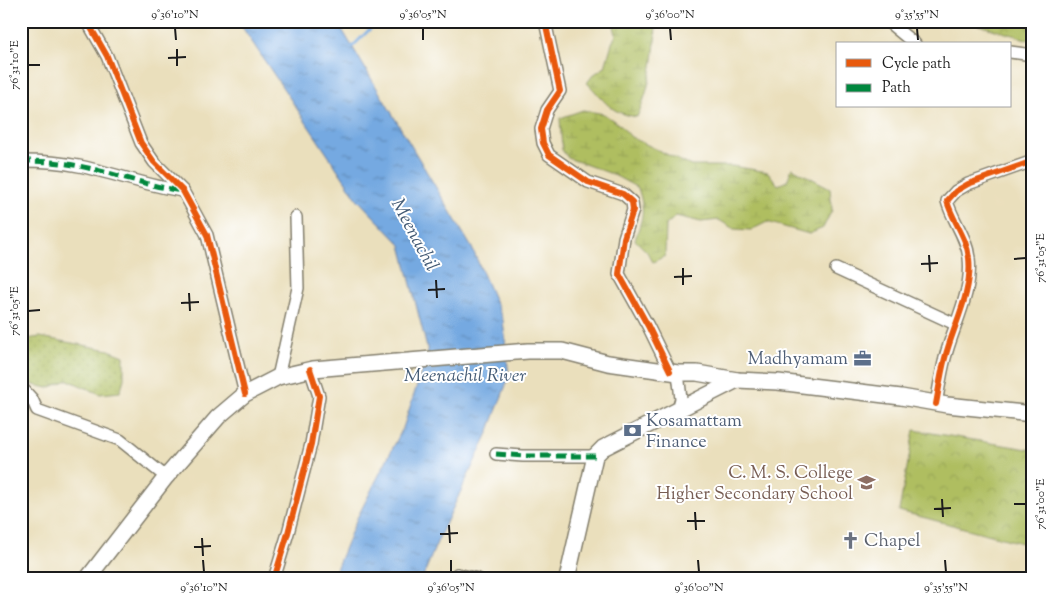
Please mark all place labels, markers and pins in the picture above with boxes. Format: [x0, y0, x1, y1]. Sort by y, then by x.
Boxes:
place label: Madhyamam [748, 347, 848, 373]
office icon: Madhyamam [852, 348, 872, 368]
place label: Kosamattam Finance [646, 409, 742, 456]
bank icon: Kosamattam Finance [622, 420, 642, 440]
place label: C. M. S. College Higher Secondary School [656, 461, 853, 508]
school or university icon: C. M. S. College Higher Secondary School [857, 472, 877, 492]
place label: Chapel [864, 529, 921, 555]
church icon: Chapel [840, 530, 860, 550]

